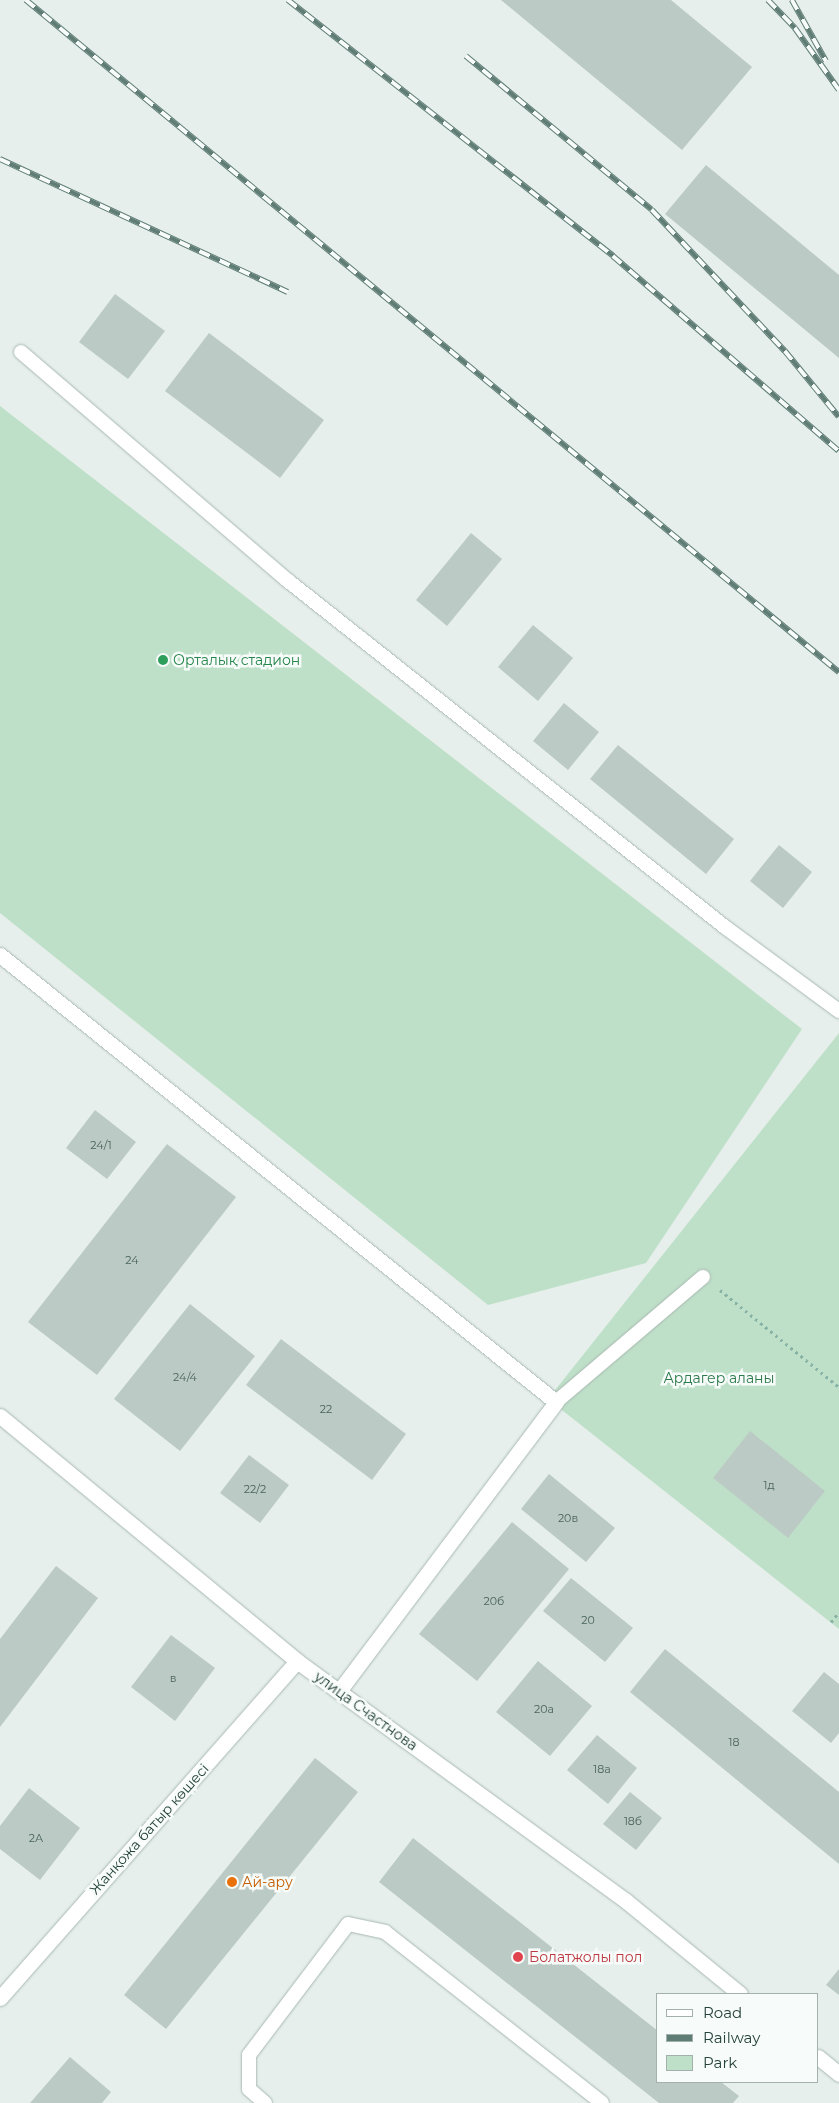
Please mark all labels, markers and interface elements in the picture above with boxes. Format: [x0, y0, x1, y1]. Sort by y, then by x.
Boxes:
place label: Орталық стадион [173, 652, 300, 668]
marker: Орталық стадион [157, 654, 169, 666]
house number: 24/1 [90, 1138, 112, 1152]
house number: 24 [125, 1253, 139, 1267]
house number: 24/4 [173, 1370, 197, 1384]
park label: Ардагер аланы [663, 1370, 775, 1386]
house number: 22 [320, 1402, 332, 1416]
house number: 1д [763, 1478, 775, 1492]
house number: 22/2 [244, 1482, 266, 1496]
house number: 20в [558, 1511, 578, 1525]
house number: 20б [484, 1594, 504, 1608]
house number: 20 [581, 1613, 595, 1627]
street label: улица Счастнова [311, 1668, 421, 1754]
house number: в [170, 1671, 176, 1685]
house number: 20а [534, 1702, 554, 1716]
house number: 18 [729, 1735, 739, 1749]
street label: Жанқожа батыр көшесі [86, 1760, 212, 1898]
house number: 18а [593, 1762, 611, 1776]
house number: 18б [624, 1814, 642, 1828]
house number: 2А [29, 1831, 43, 1845]
place label: Ай-ару [242, 1874, 293, 1890]
marker: Ай-ару [226, 1876, 238, 1888]
place label: Болатжолы пол [529, 1949, 642, 1965]
marker: Болатжолы пол [511, 1950, 525, 1964]
legend [656, 1993, 819, 2083]
text: Road [703, 2003, 742, 2022]
text: Railway [703, 2028, 760, 2047]
text: Park [703, 2053, 737, 2072]

